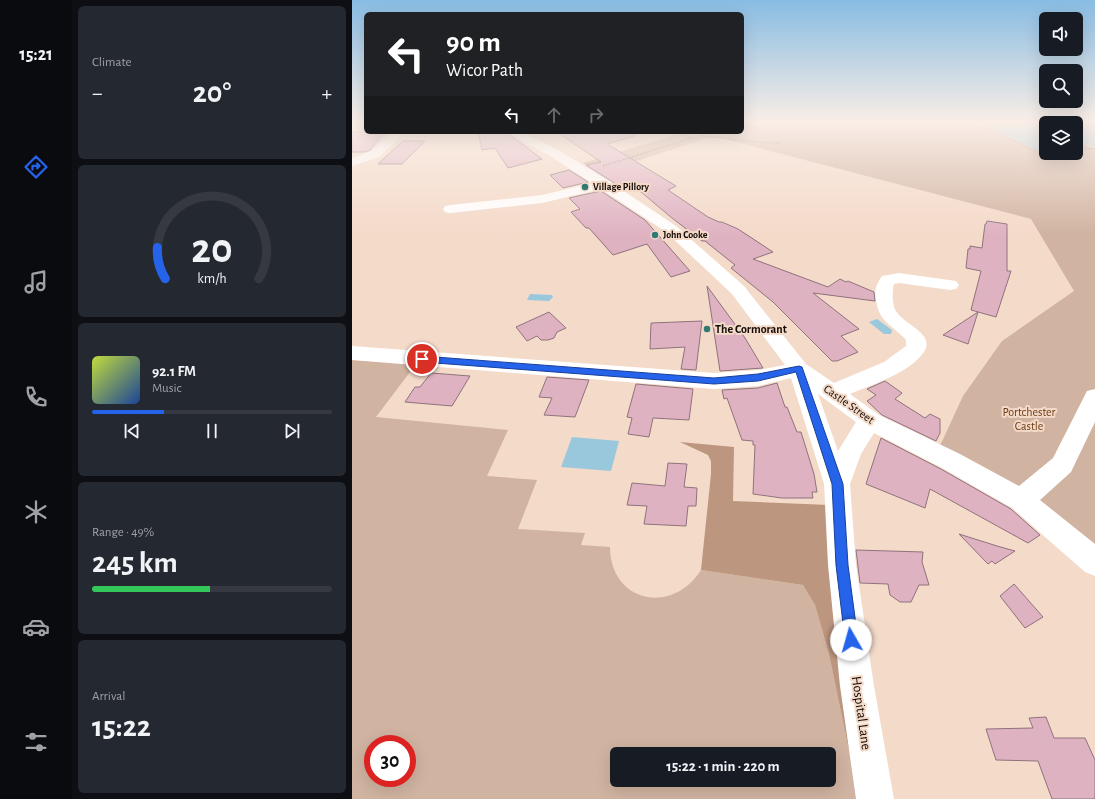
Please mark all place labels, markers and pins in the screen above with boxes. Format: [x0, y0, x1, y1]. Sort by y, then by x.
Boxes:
marker: Village Pillory [580, 182, 590, 192]
place label: Village Pillory [593, 182, 650, 192]
marker: John Cooke [650, 230, 660, 240]
place label: John Cooke [663, 230, 708, 240]
place label: The Cormorant [715, 323, 787, 335]
marker: The Cormorant [702, 324, 712, 334]
pin [405, 342, 439, 376]

